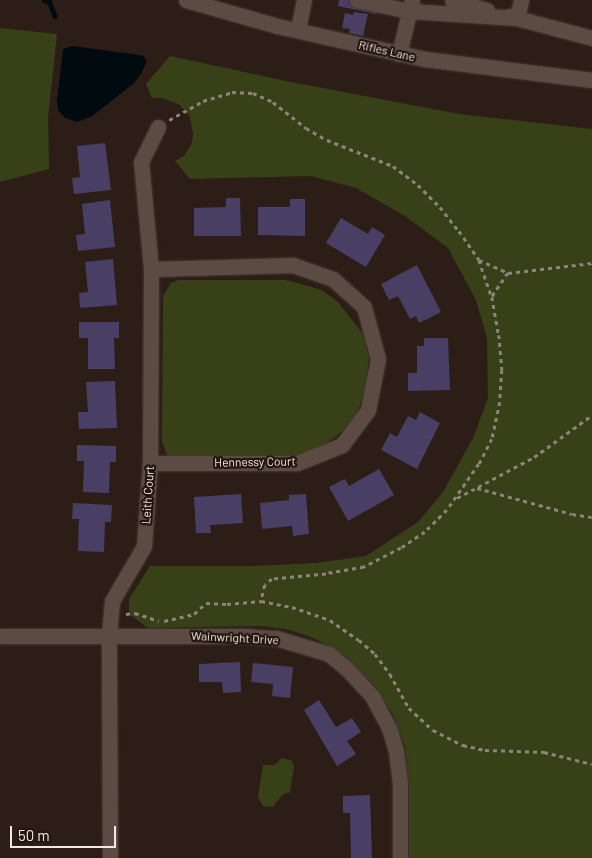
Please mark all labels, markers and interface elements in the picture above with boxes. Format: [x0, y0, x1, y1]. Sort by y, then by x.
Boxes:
street label: Rifles Lane [357, 38, 417, 64]
street label: Hennessy Court [214, 454, 296, 470]
street label: Leith Court [139, 465, 157, 525]
street label: Wainwright Drive [191, 629, 279, 647]
scale bar [12, 816, 119, 848]
text: 50 m [18, 826, 50, 844]

